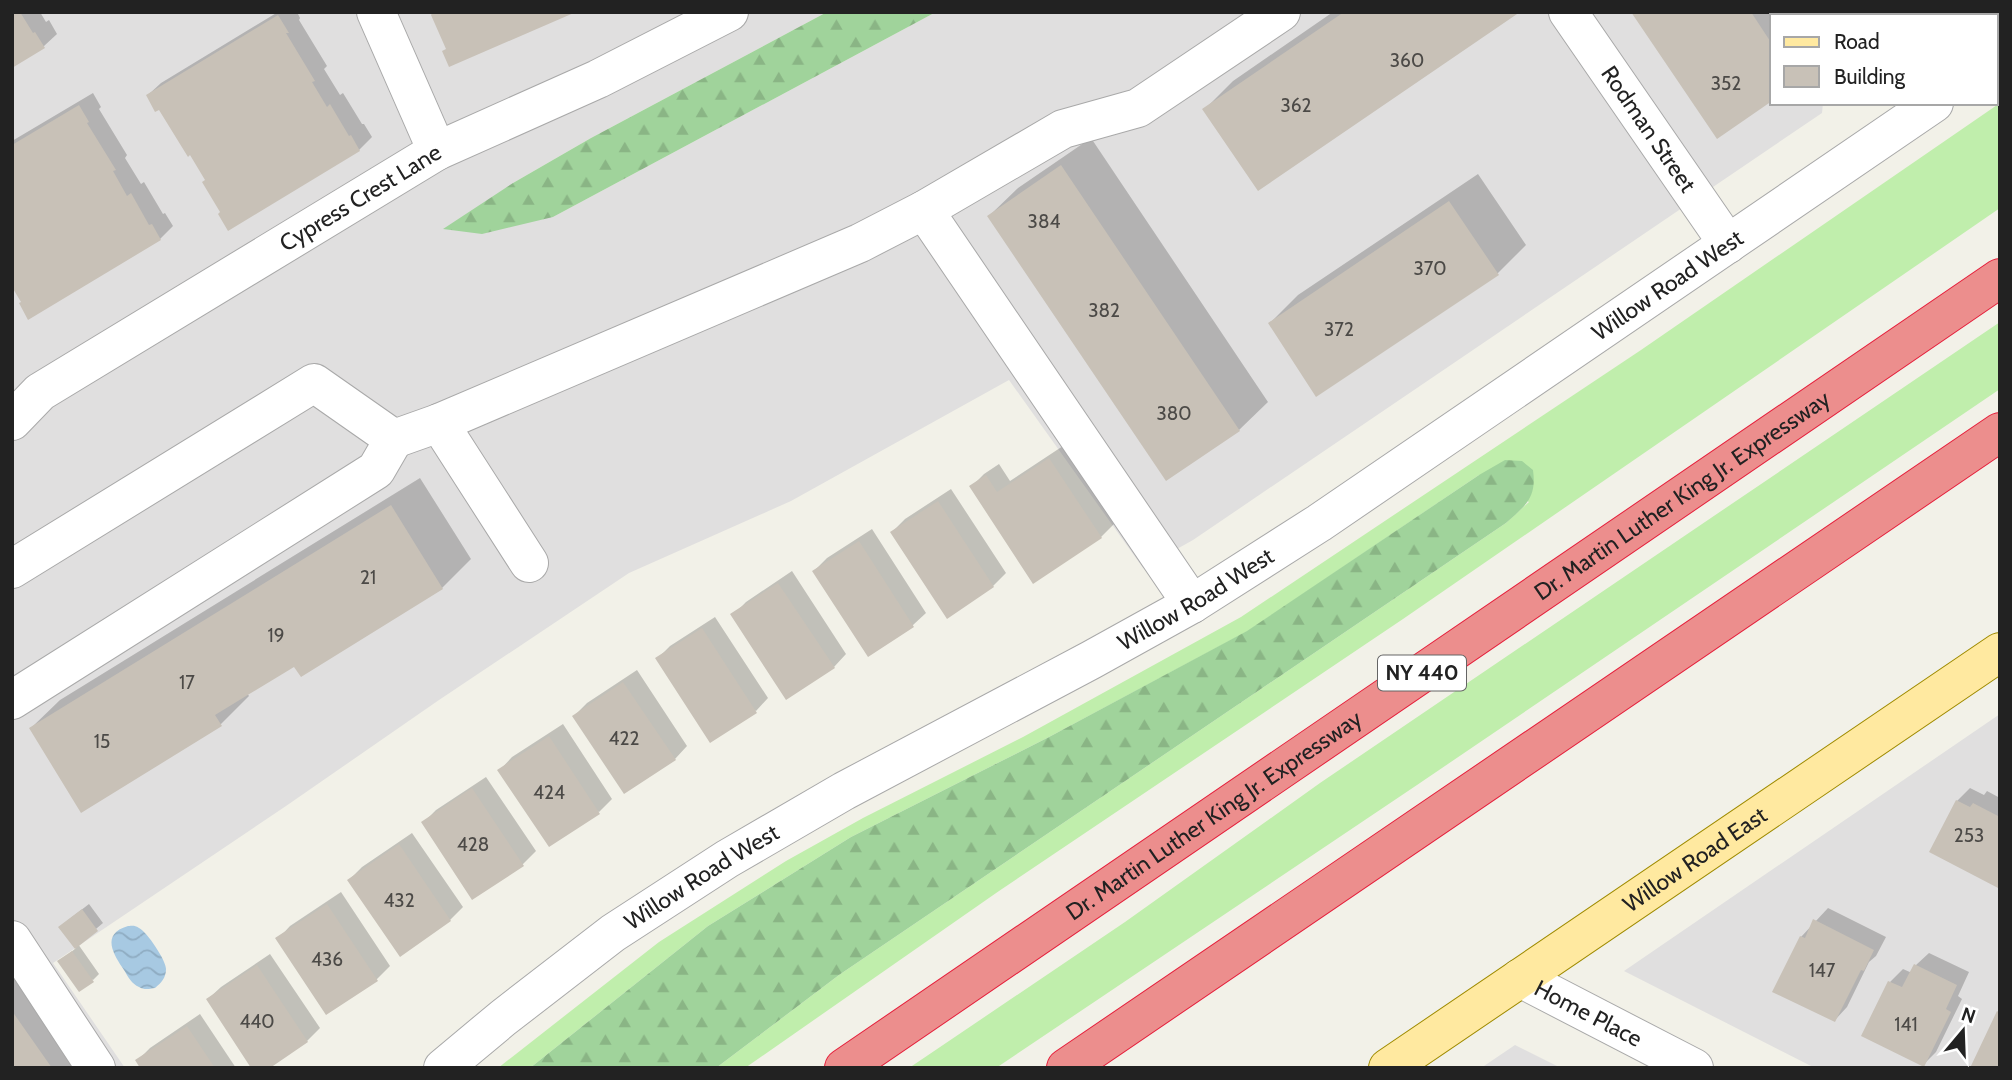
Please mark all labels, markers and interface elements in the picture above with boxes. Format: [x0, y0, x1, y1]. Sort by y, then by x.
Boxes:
legend [1770, 14, 1998, 105]
text: Road [1834, 29, 1880, 54]
house number: 360 [1390, 49, 1424, 72]
street label: Rodman Street [1595, 60, 1702, 198]
text: Building [1834, 64, 1906, 89]
house number: 352 [1711, 72, 1741, 95]
house number: 362 [1280, 94, 1312, 117]
street label: Cypress Crest Lane [274, 138, 446, 257]
house number: 384 [1028, 210, 1060, 233]
street label: Willow Road West [1587, 224, 1749, 346]
house number: 370 [1414, 257, 1446, 280]
house number: 382 [1088, 299, 1120, 322]
house number: 372 [1324, 318, 1354, 341]
street label: Dr. Martin Luther King Jr. Expressway [1529, 384, 1836, 606]
house number: 380 [1156, 402, 1192, 425]
street label: Willow Road West [1113, 542, 1279, 656]
house number: 21 [360, 566, 376, 589]
house number: 19 [268, 624, 285, 647]
road number: NY 440 [1378, 656, 1466, 690]
house number: 17 [179, 671, 195, 694]
street label: Dr. Martin Luther King Jr. Expressway [1061, 704, 1367, 926]
house number: 422 [609, 727, 639, 750]
house number: 15 [94, 730, 110, 753]
house number: 424 [533, 781, 565, 804]
street label: Willow Road East [1618, 801, 1772, 918]
street label: Willow Road West [619, 818, 784, 936]
house number: 253 [1954, 824, 1984, 847]
house number: 428 [457, 833, 489, 856]
house number: 432 [383, 889, 415, 912]
house number: 436 [311, 948, 343, 971]
house number: 147 [1809, 959, 1836, 982]
street label: Home Place [1530, 974, 1647, 1053]
north arrow [1928, 996, 1998, 1066]
text: N [1958, 1002, 1978, 1028]
house number: 440 [239, 1010, 275, 1033]
house number: 141 [1894, 1013, 1918, 1036]

